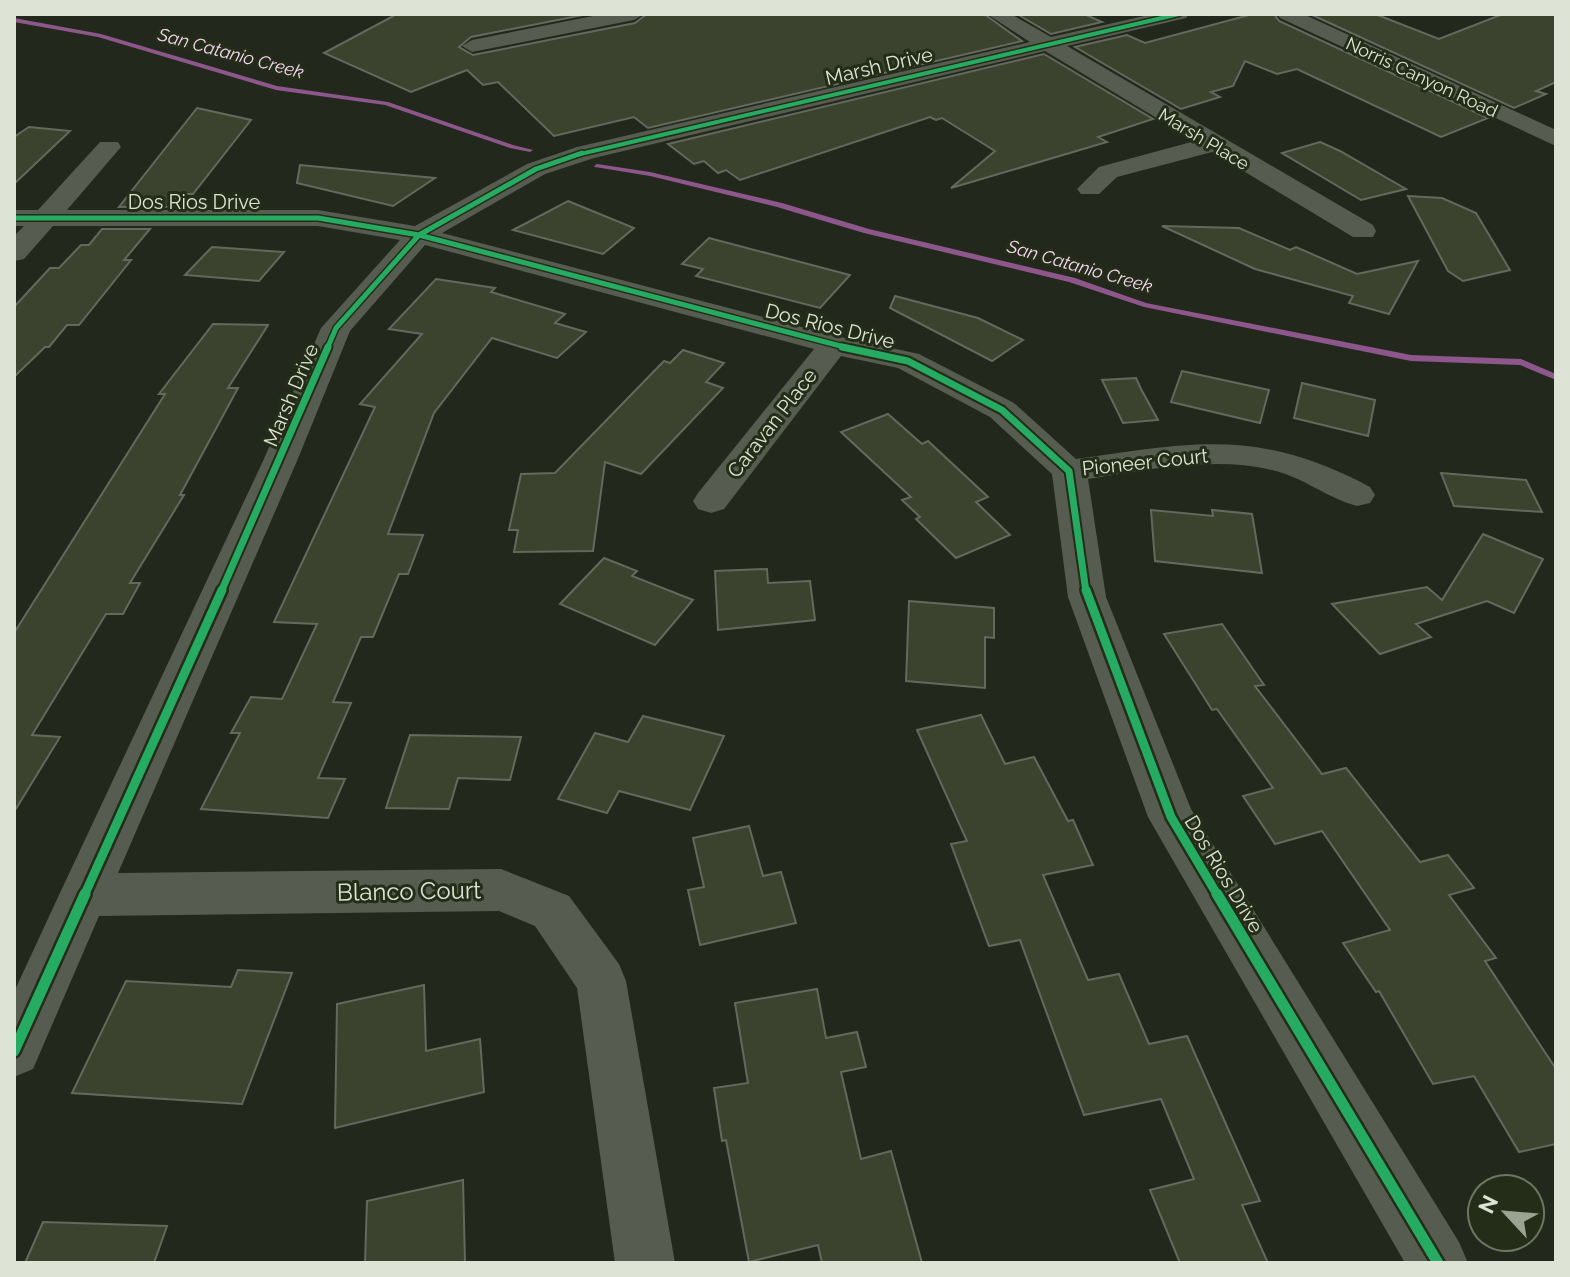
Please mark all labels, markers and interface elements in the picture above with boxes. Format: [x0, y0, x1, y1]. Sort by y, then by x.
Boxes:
water label: San Catanio Creek [155, 23, 307, 83]
street label: Norris Canyon Road [1343, 33, 1501, 121]
street label: Marsh Drive [823, 42, 935, 90]
street label: Marsh Place [1155, 104, 1253, 174]
street label: Dos Rios Drive [128, 190, 261, 214]
water label: San Catanio Creek [1004, 235, 1155, 297]
street label: Dos Rios Drive [763, 298, 898, 354]
street label: Marsh Drive [259, 340, 324, 450]
street label: Caravan Place [722, 364, 822, 482]
street label: Pioneer Court [1081, 443, 1210, 481]
street label: Dos Rios Drive [1180, 811, 1269, 937]
street label: Blanco Court [337, 875, 481, 907]
north arrow [1466, 1173, 1546, 1253]
text: N [1473, 1191, 1503, 1217]

